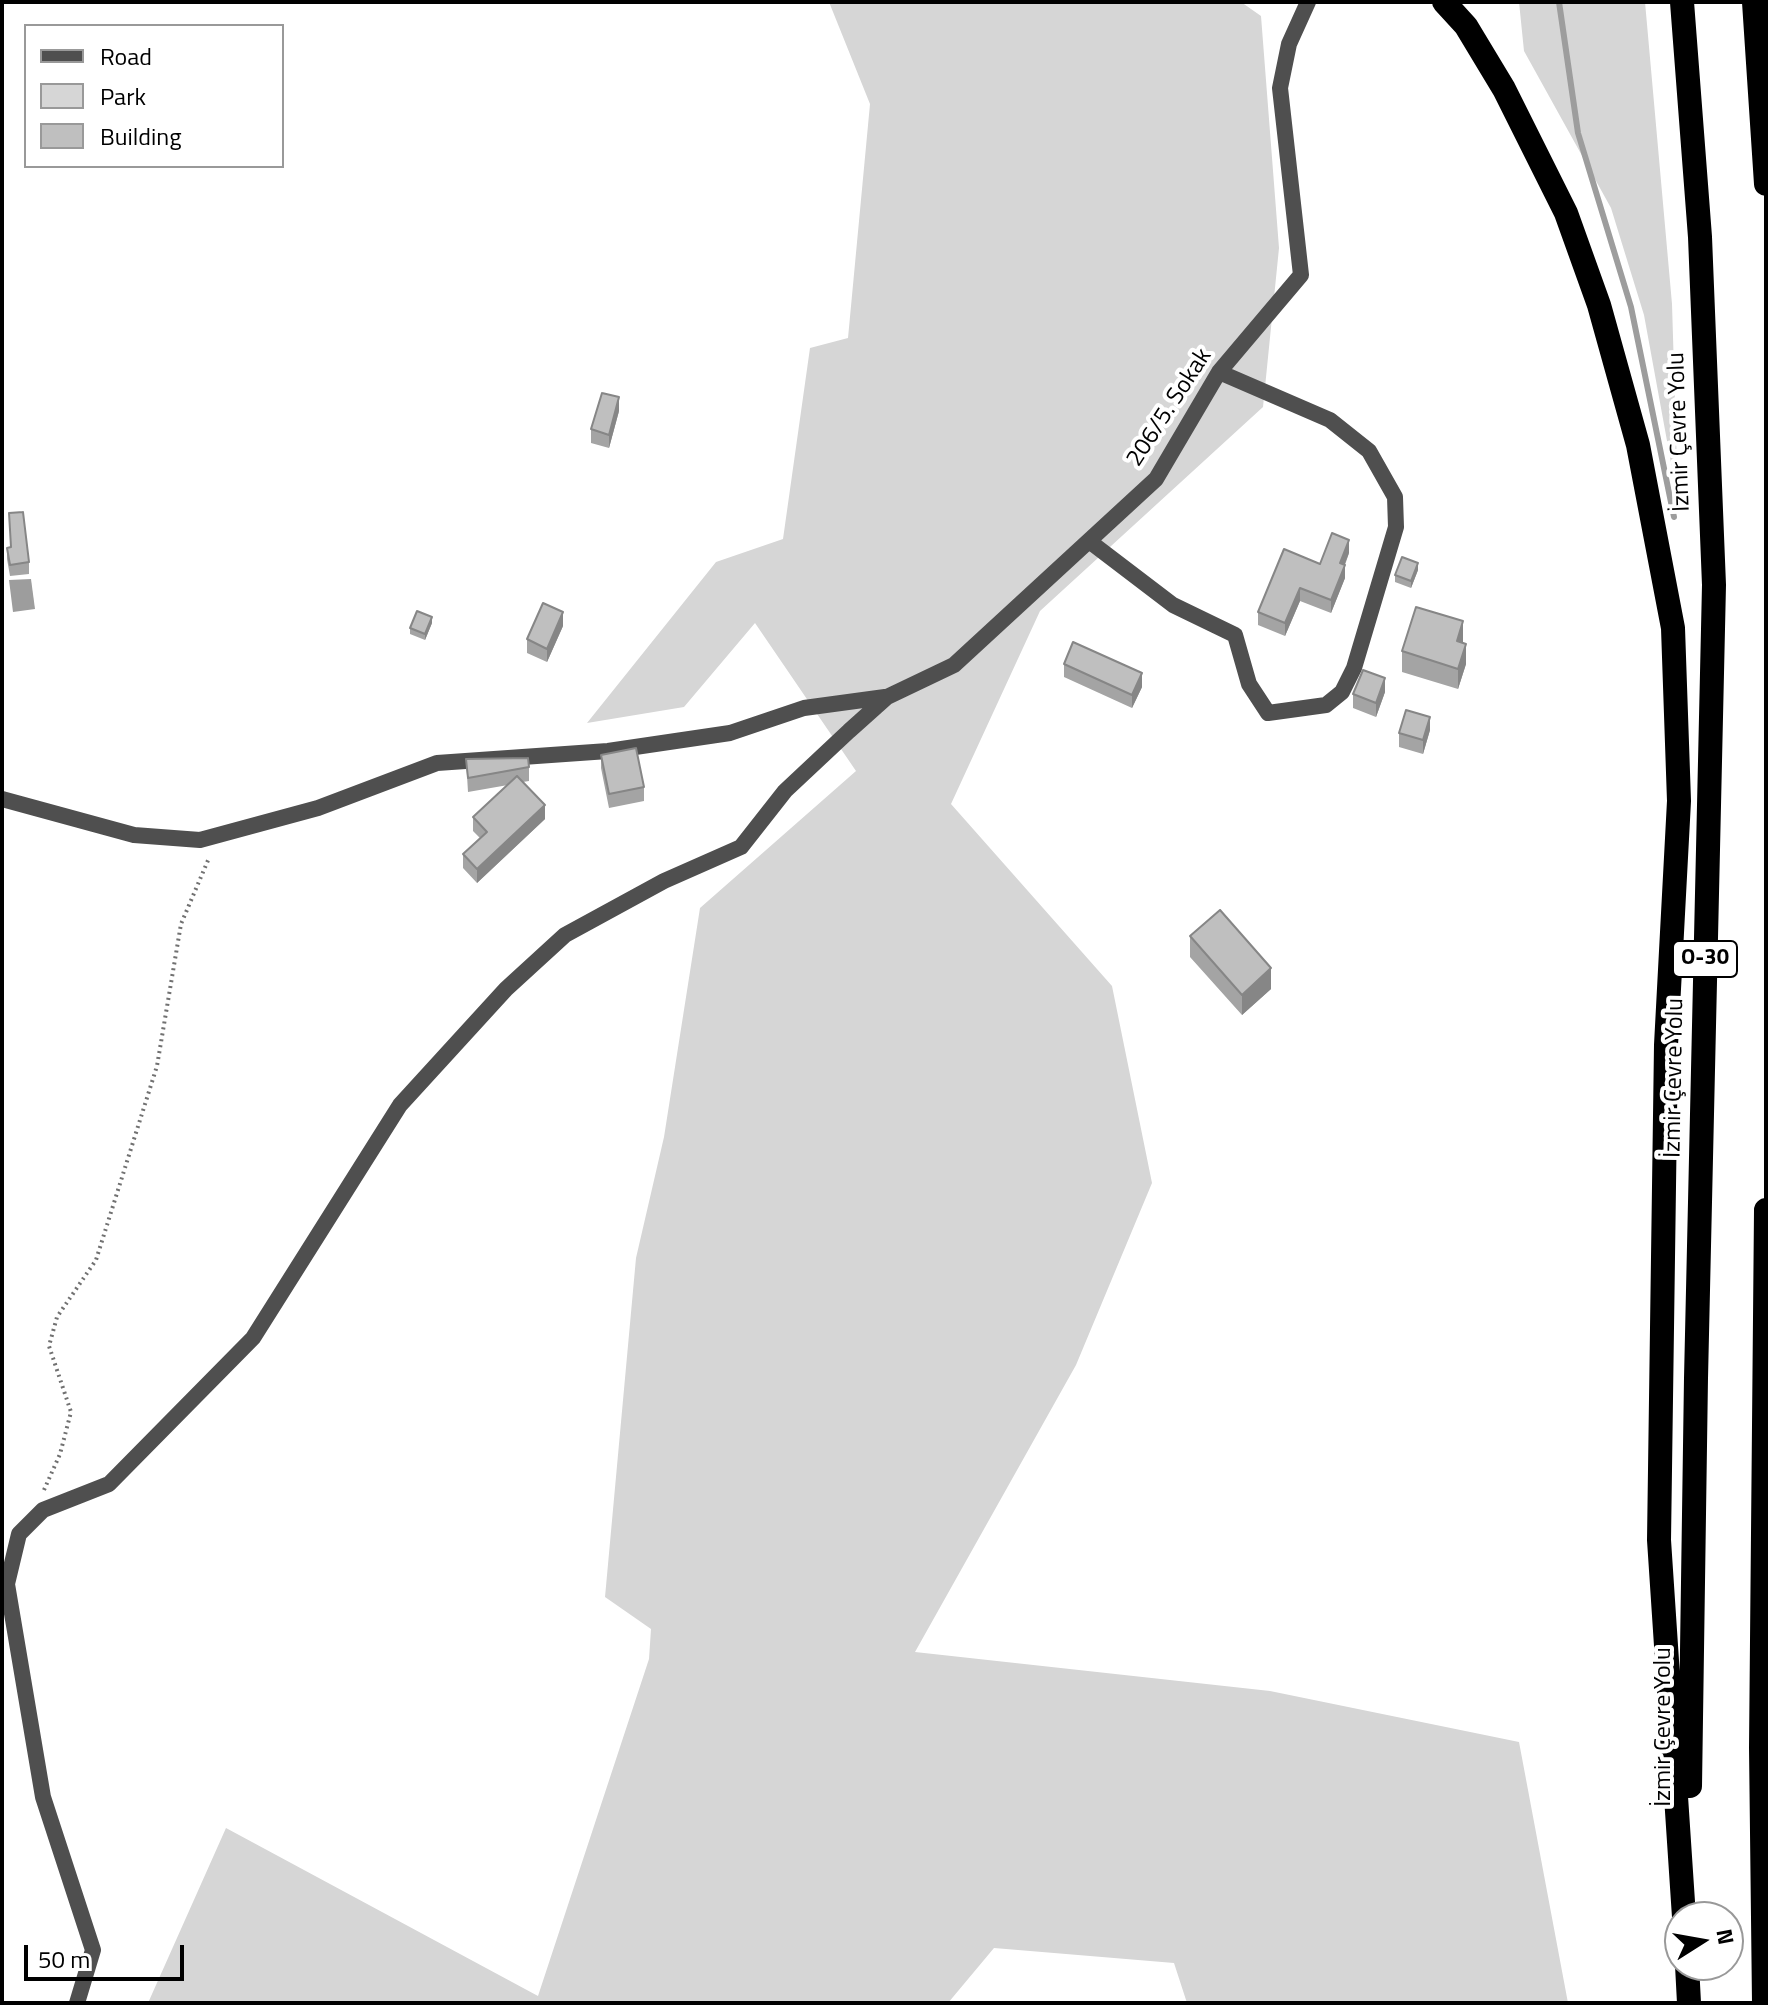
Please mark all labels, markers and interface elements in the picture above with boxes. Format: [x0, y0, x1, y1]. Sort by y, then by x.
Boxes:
legend [24, 24, 284, 168]
text: Road [100, 38, 152, 74]
text: Park [100, 78, 146, 114]
text: Building [100, 118, 182, 154]
street label: 206/5. Sokak [1121, 344, 1219, 472]
street label: İzmir Çevre Yolu [1663, 352, 1697, 512]
road number: O-30 [1673, 941, 1737, 977]
street label: İzmir Çevre Yolu [1659, 998, 1691, 1158]
street label: İzmir Çevre Yolu [1650, 1647, 1678, 1807]
north arrow [1664, 1901, 1744, 1981]
text: N [1707, 1926, 1744, 1948]
scale bar [28, 1929, 188, 1979]
text: 50 m [38, 1941, 90, 1977]

